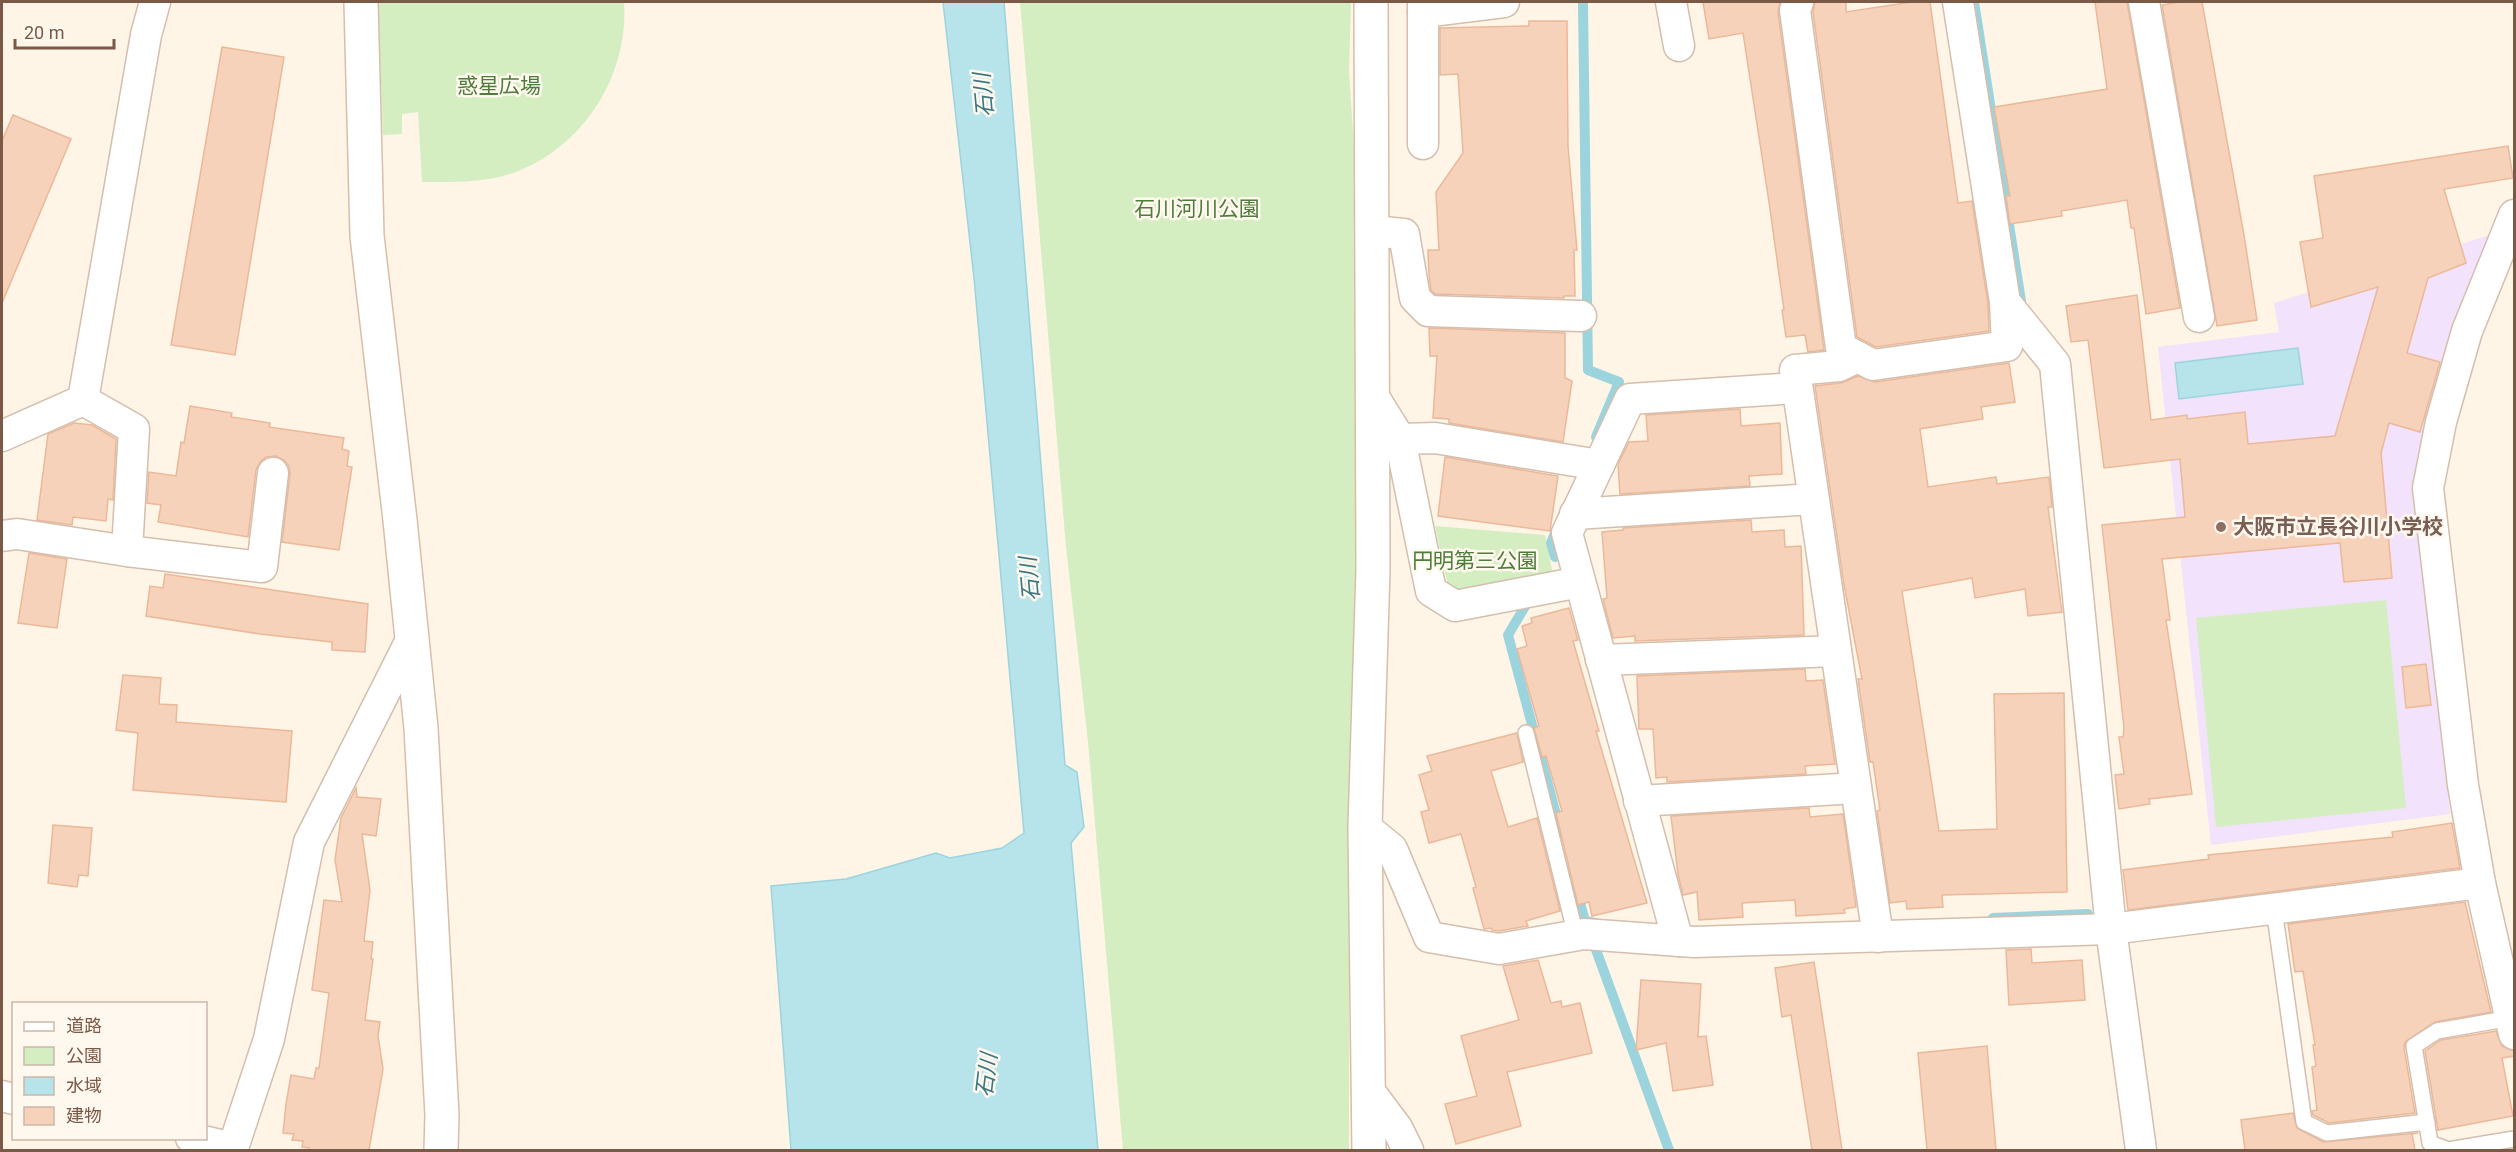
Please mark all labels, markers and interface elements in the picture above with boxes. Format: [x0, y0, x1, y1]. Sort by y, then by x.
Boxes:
scale bar [15, 12, 114, 50]
text: 20 m [24, 22, 64, 43]
water label: 石川 [969, 70, 998, 118]
park label: 惑星広場 [457, 74, 541, 98]
park label: 石川河川公園 [1134, 197, 1260, 221]
place label: 大阪市立長谷川小学校 [2233, 515, 2443, 539]
marker: 大阪市立長谷川小学校 [2214, 520, 2228, 534]
park label: 円明第三公園 [1412, 549, 1538, 573]
water label: 石川 [1015, 554, 1044, 602]
legend [12, 1002, 207, 1140]
text: 道路 [66, 1015, 102, 1036]
text: 公園 [66, 1045, 102, 1066]
water label: 石川 [971, 1050, 1002, 1098]
text: 水域 [66, 1075, 102, 1096]
text: 建物 [66, 1105, 102, 1126]

